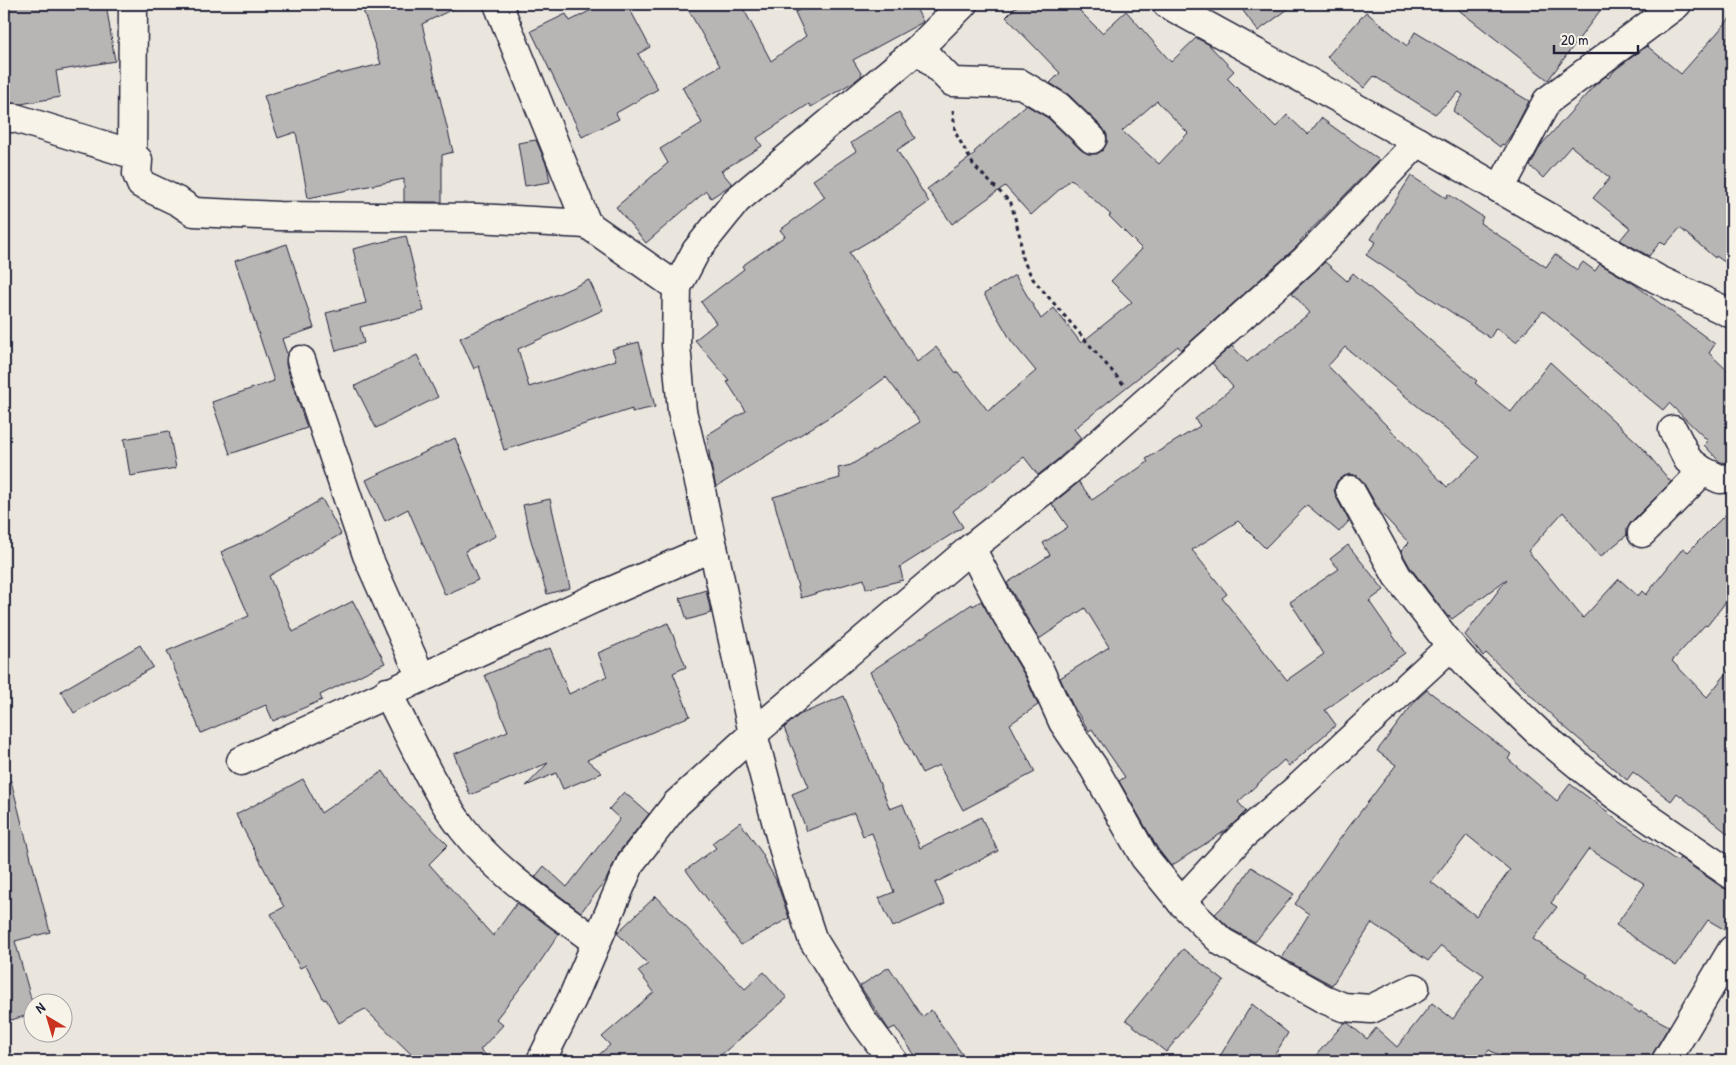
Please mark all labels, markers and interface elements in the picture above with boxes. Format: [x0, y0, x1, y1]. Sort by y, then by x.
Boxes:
scale bar [1554, 22, 1637, 54]
text: 20 m [1561, 29, 1588, 50]
north arrow [22, 992, 72, 1042]
text: N [31, 997, 49, 1017]

